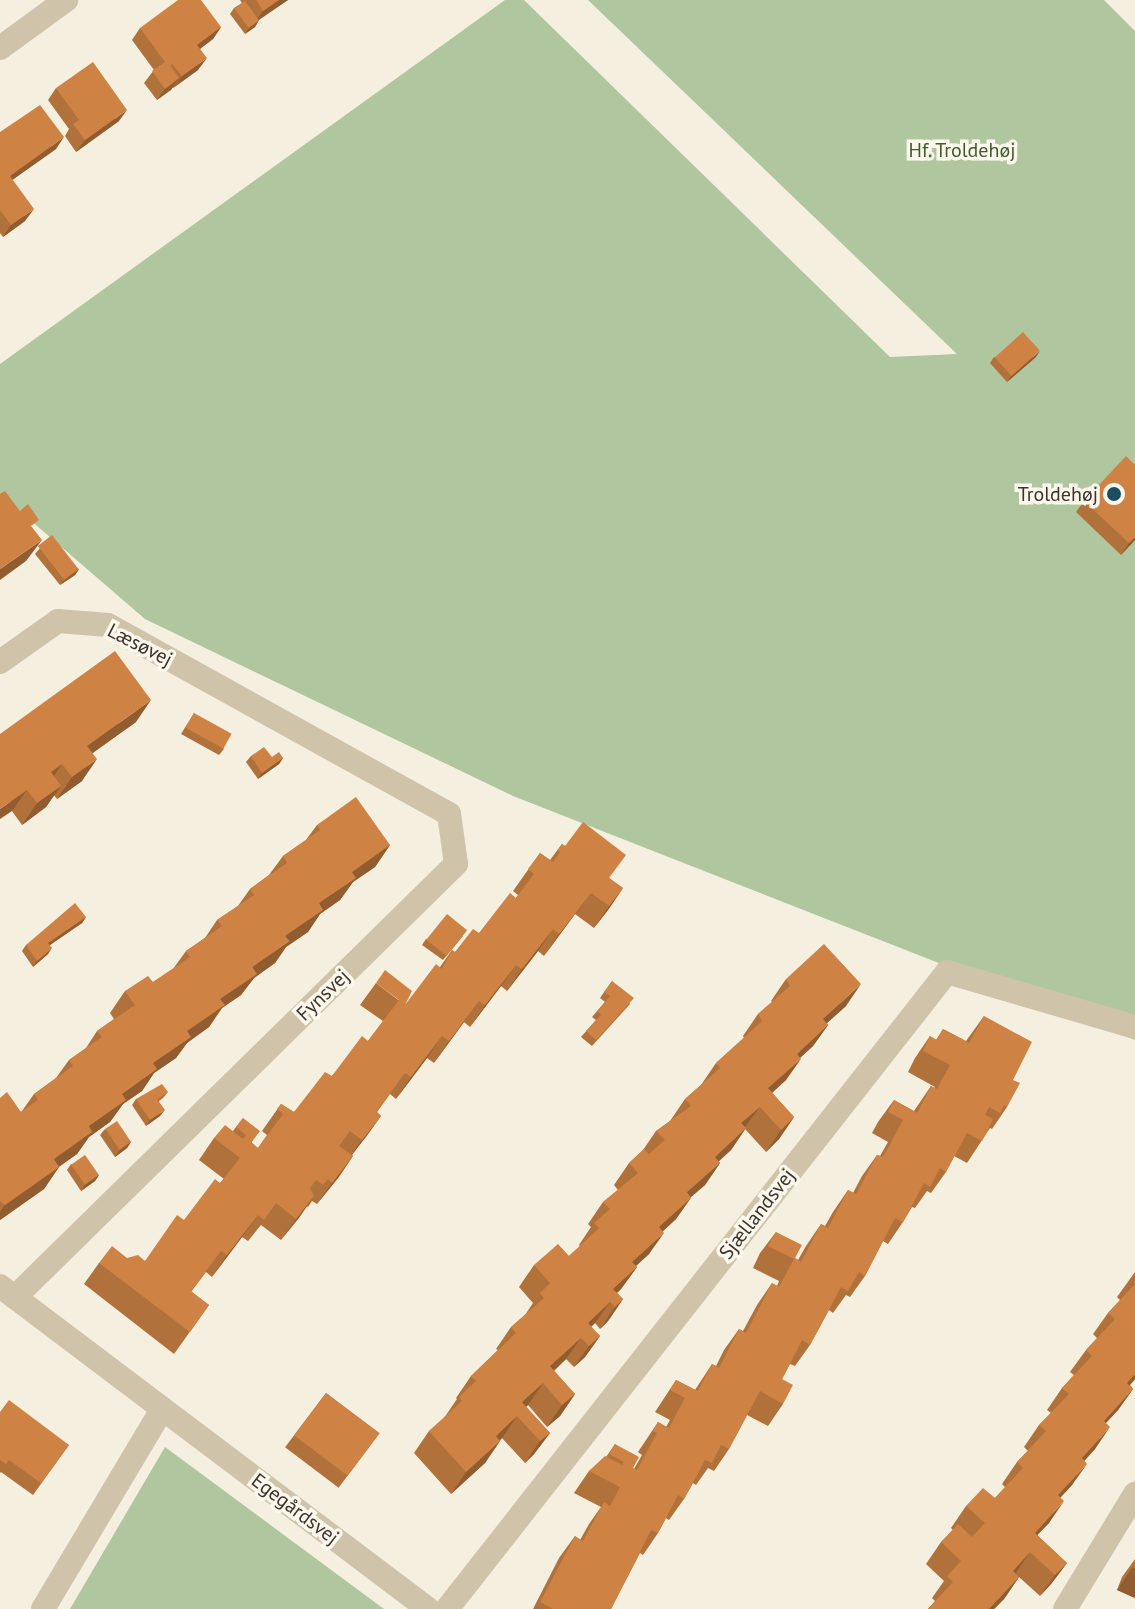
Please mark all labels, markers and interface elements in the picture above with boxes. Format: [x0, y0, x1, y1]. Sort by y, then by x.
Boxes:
park label: Hf. Troldehøj [907, 138, 1017, 162]
place label: Troldehøj [1018, 482, 1098, 506]
marker: Troldehøj [1105, 485, 1123, 503]
street label: Læsøvej [104, 618, 176, 672]
street label: Fynsvej [292, 964, 354, 1026]
street label: Sjællandsvej [714, 1164, 800, 1264]
street label: Egegårdsvej [247, 1468, 343, 1550]

